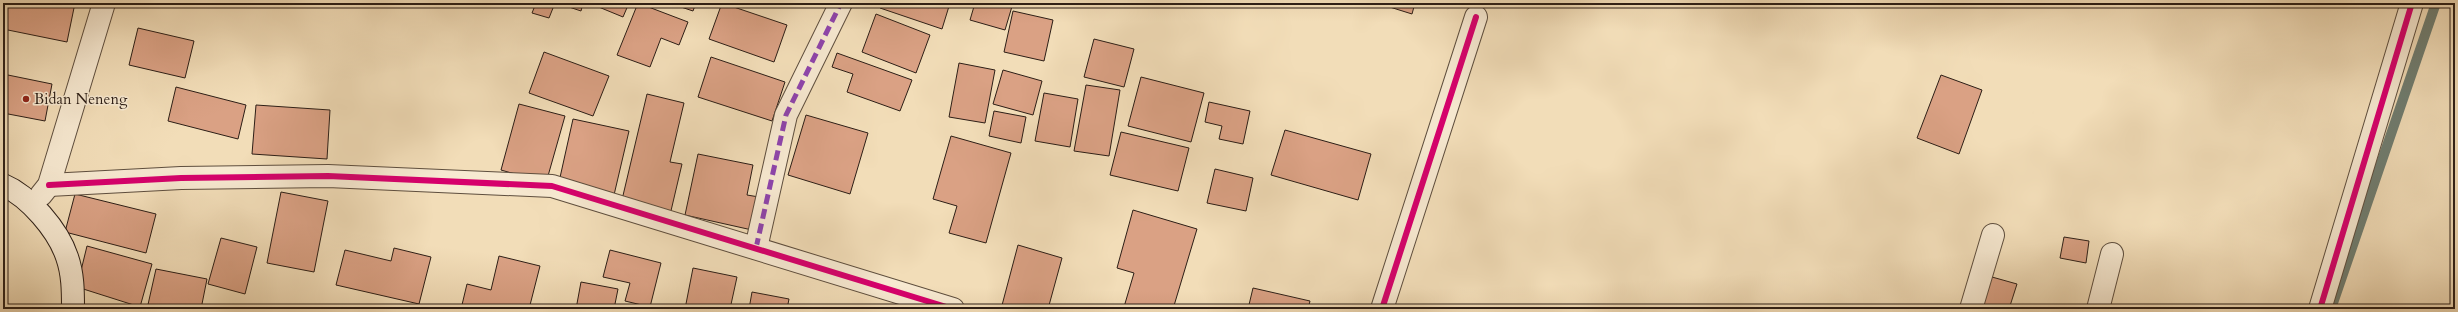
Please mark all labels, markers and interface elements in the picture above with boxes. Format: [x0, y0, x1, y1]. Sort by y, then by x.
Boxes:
place label: Bidan Neneng [34, 89, 128, 109]
marker: Bidan Neneng [21, 94, 31, 104]

